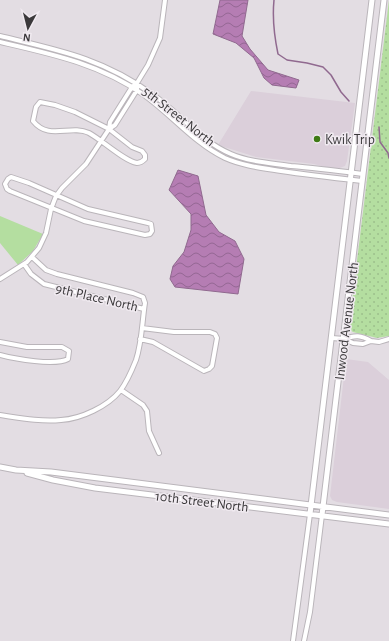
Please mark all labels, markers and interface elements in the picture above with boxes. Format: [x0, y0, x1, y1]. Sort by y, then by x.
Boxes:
north arrow [8, 8, 48, 48]
text: N [22, 32, 31, 43]
street label: 5th Street North [140, 84, 217, 149]
place label: Kwik Trip [325, 133, 375, 147]
marker: Kwik Trip [312, 134, 322, 144]
street label: Inwood Avenue North [333, 261, 361, 381]
street label: 9th Place North [54, 282, 139, 314]
street label: 10th Street North [154, 489, 249, 515]

